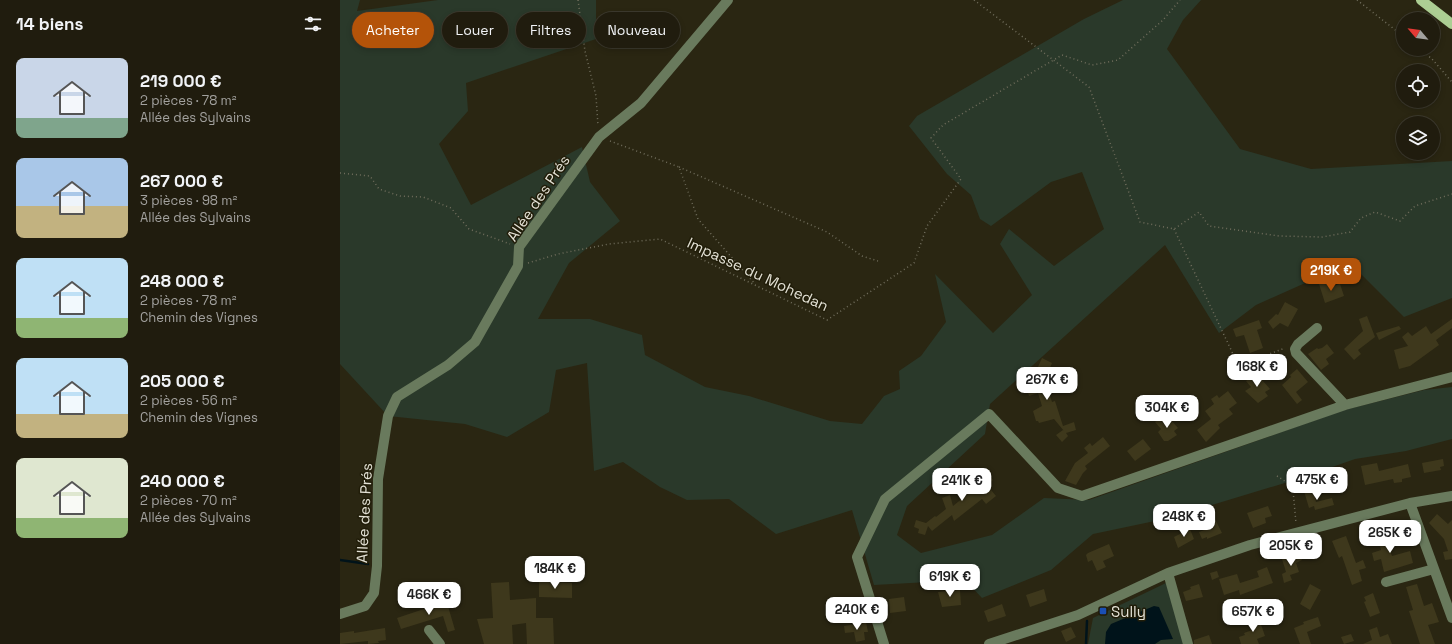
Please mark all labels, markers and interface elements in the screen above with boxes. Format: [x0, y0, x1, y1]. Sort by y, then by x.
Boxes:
chip: Acheter [352, 12, 434, 48]
chip: Louer [442, 12, 508, 48]
chip: Filtres [516, 12, 586, 48]
chip: Nouveau [594, 12, 680, 48]
north arrow [1396, 12, 1440, 56]
map controls [1396, 12, 1440, 160]
text: 14 biens [16, 13, 83, 35]
icon: filters [302, 13, 324, 35]
button: locate [1396, 64, 1440, 108]
text: 219 000 € [140, 70, 222, 92]
icon: home [48, 74, 96, 122]
text: 2 pièces · 78 m² [140, 92, 237, 109]
text: Allée des Sylvains [140, 109, 251, 126]
button: layers [1396, 116, 1440, 160]
street label: Allée des Prés [502, 151, 574, 245]
text: 267 000 € [140, 170, 223, 192]
icon: home [48, 174, 96, 222]
text: 3 pièces · 98 m² [140, 192, 237, 209]
text: Allée des Sylvains [140, 209, 251, 226]
street label: Impasse du Mohedan [684, 233, 832, 315]
pin: 219K € [1298, 258, 1364, 292]
text: 219K € [1310, 262, 1352, 279]
text: 248 000 € [140, 270, 224, 292]
icon: home [48, 274, 96, 322]
text: 2 pièces · 78 m² [140, 292, 237, 309]
text: Chemin des Vignes [140, 309, 258, 326]
pin: 168K € [1224, 354, 1290, 388]
text: 168K € [1236, 358, 1278, 375]
pin: 267K € [1014, 367, 1080, 401]
text: 205 000 € [140, 370, 225, 392]
text: 267K € [1025, 371, 1069, 388]
icon: home [48, 374, 96, 422]
text: 2 pièces · 56 m² [140, 392, 237, 409]
pin: 304K € [1134, 395, 1200, 429]
text: 304K € [1145, 399, 1189, 416]
text: Chemin des Vignes [140, 409, 258, 426]
street label: Allée des Prés [352, 463, 376, 563]
pin: 475K € [1284, 467, 1350, 501]
pin: 241K € [929, 468, 995, 502]
text: 240 000 € [140, 470, 225, 492]
text: 475K € [1296, 471, 1338, 488]
text: 241K € [941, 472, 983, 489]
icon: home [48, 474, 96, 522]
text: 2 pièces · 70 m² [140, 492, 237, 509]
pin: 248K € [1151, 504, 1217, 538]
text: 248K € [1162, 508, 1206, 525]
text: Allée des Sylvains [140, 509, 251, 526]
pin: 265K € [1357, 520, 1423, 554]
text: 265K € [1368, 524, 1412, 541]
pin: 205K € [1258, 533, 1324, 567]
text: 205K € [1269, 537, 1313, 554]
pin: 184K € [522, 556, 588, 590]
text: 184K € [534, 560, 576, 577]
pin: 619K € [917, 564, 983, 598]
text: 619K € [929, 568, 971, 585]
pin: 466K € [396, 582, 462, 616]
text: 466K € [407, 586, 451, 603]
pin: 240K € [824, 597, 890, 631]
pin: 657K € [1220, 599, 1286, 633]
text: 240K € [835, 601, 879, 618]
place label: Sully [1111, 602, 1146, 621]
text: 657K € [1231, 603, 1275, 620]
marker: Sully [1098, 606, 1108, 616]

